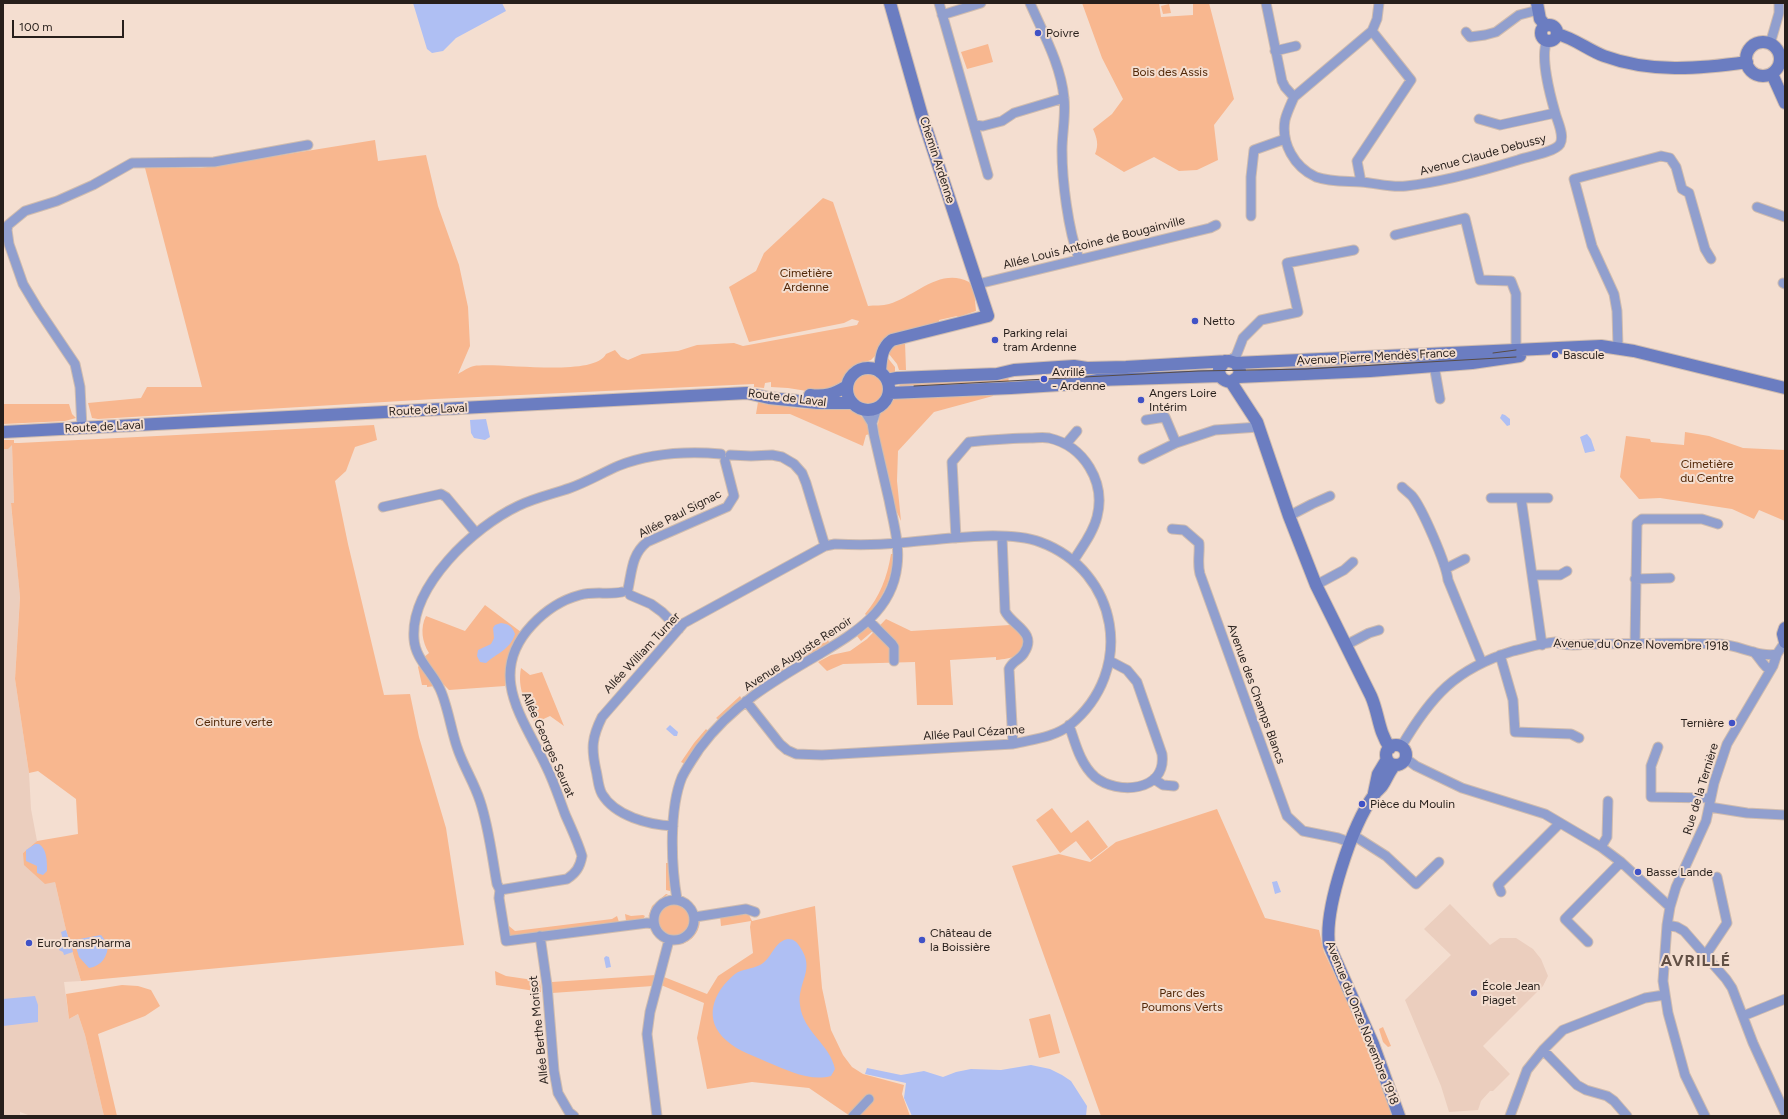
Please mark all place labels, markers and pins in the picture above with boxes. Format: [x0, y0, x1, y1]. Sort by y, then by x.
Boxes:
place label: Poivre [1046, 26, 1079, 40]
marker: Poivre [1033, 28, 1043, 38]
place label: Netto [1203, 314, 1235, 328]
marker: Netto [1190, 316, 1200, 326]
place label: Parking relai tram Ardenne [1003, 326, 1077, 354]
marker: Parking relai tram Ardenne [990, 335, 1000, 345]
place label: Bascule [1563, 348, 1604, 362]
marker: Bascule [1550, 350, 1560, 360]
place label: Avrillé - Ardenne [1052, 365, 1106, 393]
marker: Avrillé - Ardenne [1039, 374, 1049, 384]
place label: Angers Loire Intérim [1149, 386, 1217, 414]
marker: Angers Loire Intérim [1136, 395, 1146, 405]
place label: Ternière [1681, 716, 1724, 730]
marker: Ternière [1727, 718, 1737, 728]
place label: Pièce du Moulin [1370, 797, 1455, 811]
marker: Pièce du Moulin [1357, 799, 1367, 809]
place label: Basse Lande [1646, 865, 1713, 879]
marker: Basse Lande [1633, 867, 1643, 877]
place label: Château de la Boissière [930, 926, 992, 954]
marker: Château de la Boissière [917, 935, 927, 945]
place label: EuroTransPharma [37, 936, 130, 950]
marker: EuroTransPharma [24, 938, 34, 948]
place label: École Jean Piaget [1482, 979, 1540, 1007]
marker: École Jean Piaget [1469, 988, 1479, 998]

